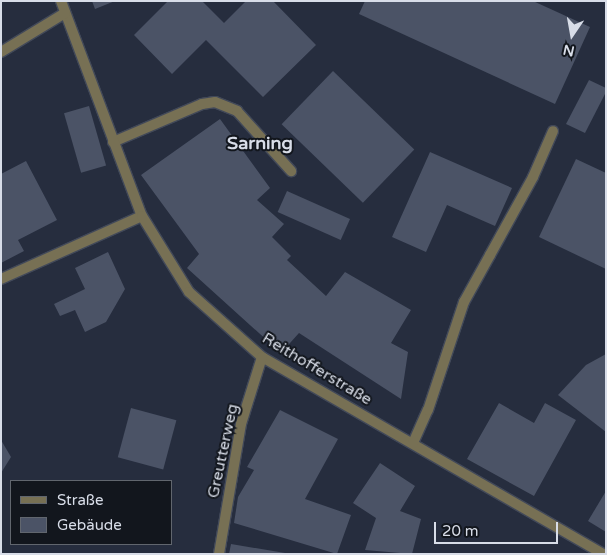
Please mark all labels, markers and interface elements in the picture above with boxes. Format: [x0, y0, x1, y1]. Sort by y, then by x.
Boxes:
north arrow [547, 10, 597, 60]
text: N [562, 41, 576, 60]
district label: Sarning [227, 132, 293, 154]
street label: Reithofferstraße [259, 329, 375, 409]
street label: Greutterweg [204, 402, 242, 500]
legend [10, 480, 172, 545]
text: Straße [57, 491, 103, 509]
scale bar [437, 512, 561, 544]
text: Gebäude [57, 516, 122, 534]
text: 20 m [442, 522, 479, 540]

